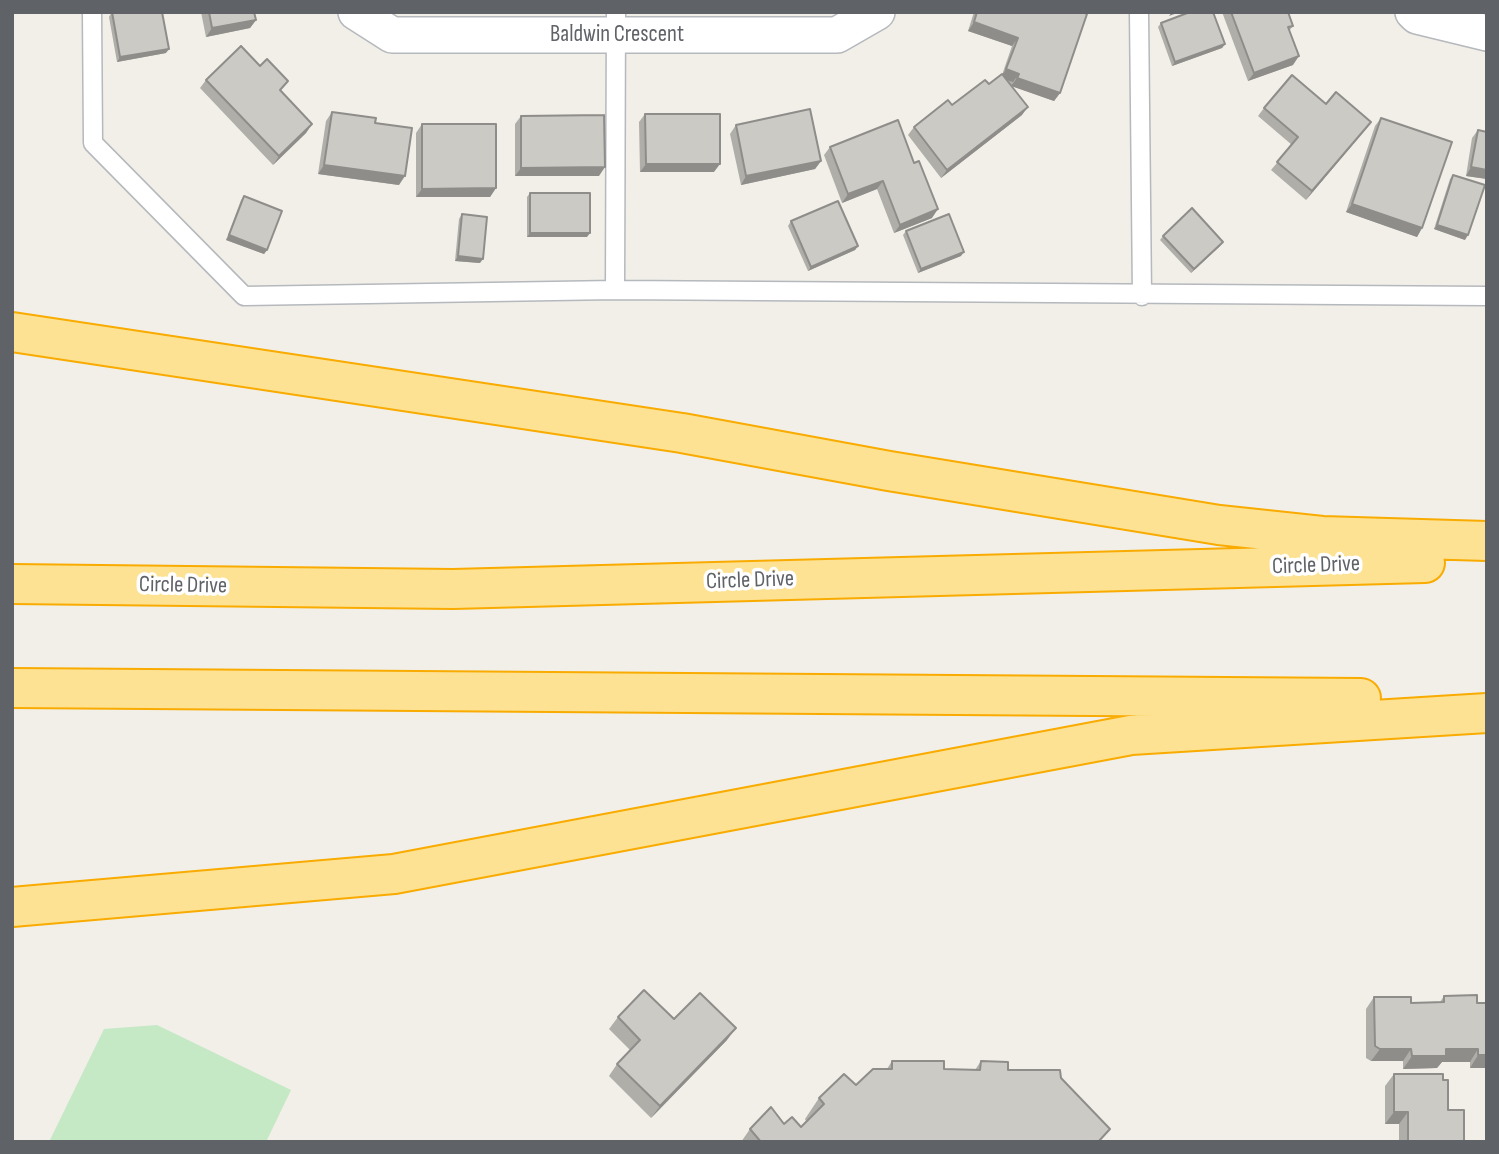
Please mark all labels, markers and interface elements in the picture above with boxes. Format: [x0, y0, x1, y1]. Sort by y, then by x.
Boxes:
street label: Baldwin Crescent [550, 21, 684, 49]
street label: Circle Drive [1271, 551, 1361, 581]
street label: Circle Drive [705, 566, 795, 596]
street label: Circle Drive [139, 571, 227, 601]

